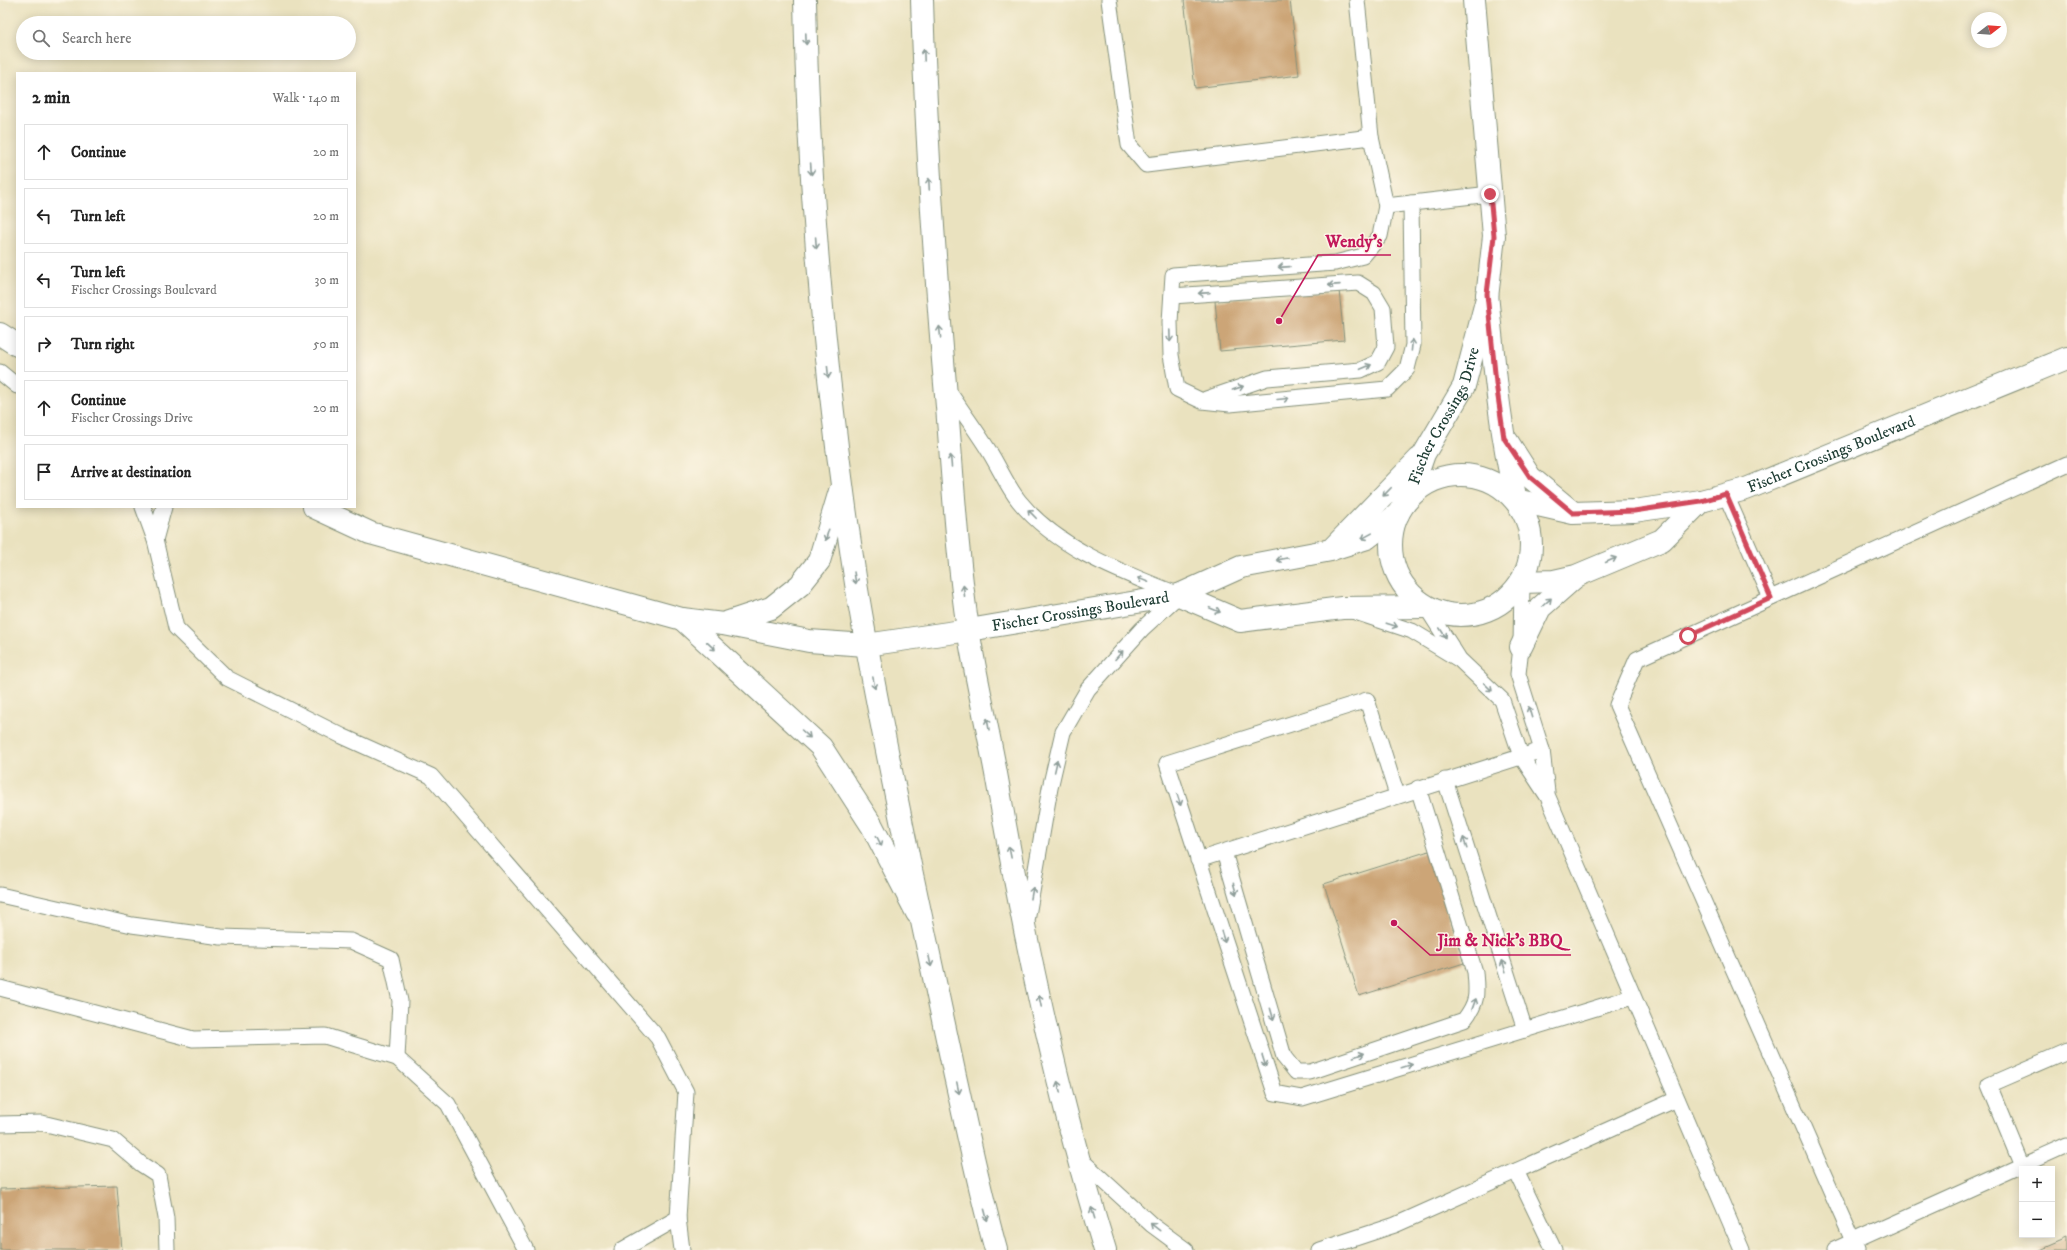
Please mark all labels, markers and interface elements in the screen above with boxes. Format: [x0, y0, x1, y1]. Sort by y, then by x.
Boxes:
north arrow [1971, 12, 2007, 48]
search box [16, 16, 356, 60]
icon: search [30, 27, 52, 49]
text: Search here [62, 29, 131, 48]
one-way arrow [802, 32, 809, 45]
one-way arrow [920, 49, 927, 62]
text: 2 min [32, 87, 70, 109]
text: Walk · 140 m [272, 90, 340, 106]
icon: ahead [33, 141, 55, 163]
text: Continue [71, 143, 126, 162]
text: 20 m [313, 144, 339, 160]
one-way arrow [808, 162, 815, 175]
one-way arrow [926, 178, 933, 191]
route end [1481, 185, 1499, 203]
icon: left [33, 205, 55, 227]
text: Turn left [71, 207, 125, 226]
text: 20 m [313, 208, 339, 224]
callout: Wendy's [1318, 226, 1391, 255]
text: Wendy's [1324, 231, 1383, 253]
one-way arrow [813, 236, 820, 249]
text: Turn left [71, 263, 125, 282]
one-way arrow [1278, 263, 1291, 270]
icon: left [33, 269, 55, 291]
text: 30 m [315, 272, 339, 288]
one-way arrow [1328, 281, 1341, 288]
text: Fischer Crossings Boulevard [71, 282, 217, 298]
one-way arrow [1198, 290, 1211, 297]
one-way arrow [936, 326, 943, 339]
one-way arrow [1166, 329, 1174, 342]
icon: right [33, 333, 55, 355]
text: Turn right [71, 335, 134, 354]
text: 50 m [313, 336, 339, 352]
one-way arrow [1409, 338, 1416, 351]
street label: Fischer Crossings Drive [1404, 345, 1484, 487]
one-way arrow [1359, 363, 1371, 371]
one-way arrow [825, 365, 832, 378]
one-way arrow [1232, 384, 1245, 391]
text: Continue [71, 391, 126, 410]
one-way arrow [1276, 396, 1289, 403]
icon: ahead [33, 397, 55, 419]
text: 20 m [313, 400, 339, 416]
text: Fischer Crossings Drive [71, 410, 193, 426]
street label: Fischer Crossings Boulevard [1744, 411, 1918, 497]
one-way arrow [948, 455, 955, 468]
icon: arrive [33, 461, 55, 483]
text: Arrive at destination [71, 463, 191, 482]
one-way arrow [1382, 487, 1392, 497]
one-way arrow [1028, 510, 1037, 520]
one-way arrow [823, 528, 830, 541]
one-way arrow [1361, 533, 1373, 541]
one-way arrow [1276, 555, 1289, 563]
one-way arrow [1605, 556, 1617, 563]
one-way arrow [851, 571, 859, 584]
one-way arrow [1137, 576, 1149, 584]
one-way arrow [960, 585, 968, 598]
street label: Fischer Crossings Boulevard [990, 587, 1171, 636]
one-way arrow [1542, 597, 1552, 607]
one-way arrow [1208, 607, 1220, 615]
one-way arrow [1386, 621, 1398, 629]
one-way arrow [1439, 627, 1447, 638]
route start [1679, 627, 1697, 645]
one-way arrow [706, 641, 716, 651]
one-way arrow [1114, 650, 1123, 660]
one-way arrow [870, 677, 878, 690]
one-way arrow [1483, 682, 1493, 691]
one-way arrow [1526, 706, 1533, 719]
one-way arrow [983, 718, 991, 731]
one-way arrow [801, 729, 811, 738]
one-way arrow [1052, 759, 1060, 772]
one-way arrow [1176, 794, 1183, 807]
one-way arrow [876, 834, 884, 846]
one-way arrow [1461, 836, 1468, 849]
one-way arrow [1005, 846, 1013, 859]
one-way arrow [1232, 883, 1239, 896]
one-way arrow [1028, 887, 1036, 900]
callout: Jim & Nick's BBQ [1430, 926, 1571, 955]
text: Jim & Nick's BBQ [1435, 930, 1571, 952]
one-way arrow [1220, 931, 1228, 943]
one-way arrow [927, 955, 935, 968]
one-way arrow [1500, 960, 1507, 973]
one-way arrow [1035, 995, 1043, 1008]
one-way arrow [1470, 998, 1478, 1010]
one-way arrow [1269, 1007, 1276, 1020]
one-way arrow [1352, 1051, 1365, 1058]
one-way arrow [1261, 1054, 1268, 1067]
one-way arrow [1401, 1062, 1414, 1069]
one-way arrow [1055, 1081, 1063, 1094]
one-way arrow [955, 1082, 963, 1095]
map controls [2019, 1166, 2055, 1238]
button: + [2019, 1166, 2055, 1202]
button: − [2019, 1202, 2055, 1238]
one-way arrow [1089, 1206, 1096, 1219]
one-way arrow [983, 1209, 990, 1222]
one-way arrow [1149, 1222, 1160, 1231]

